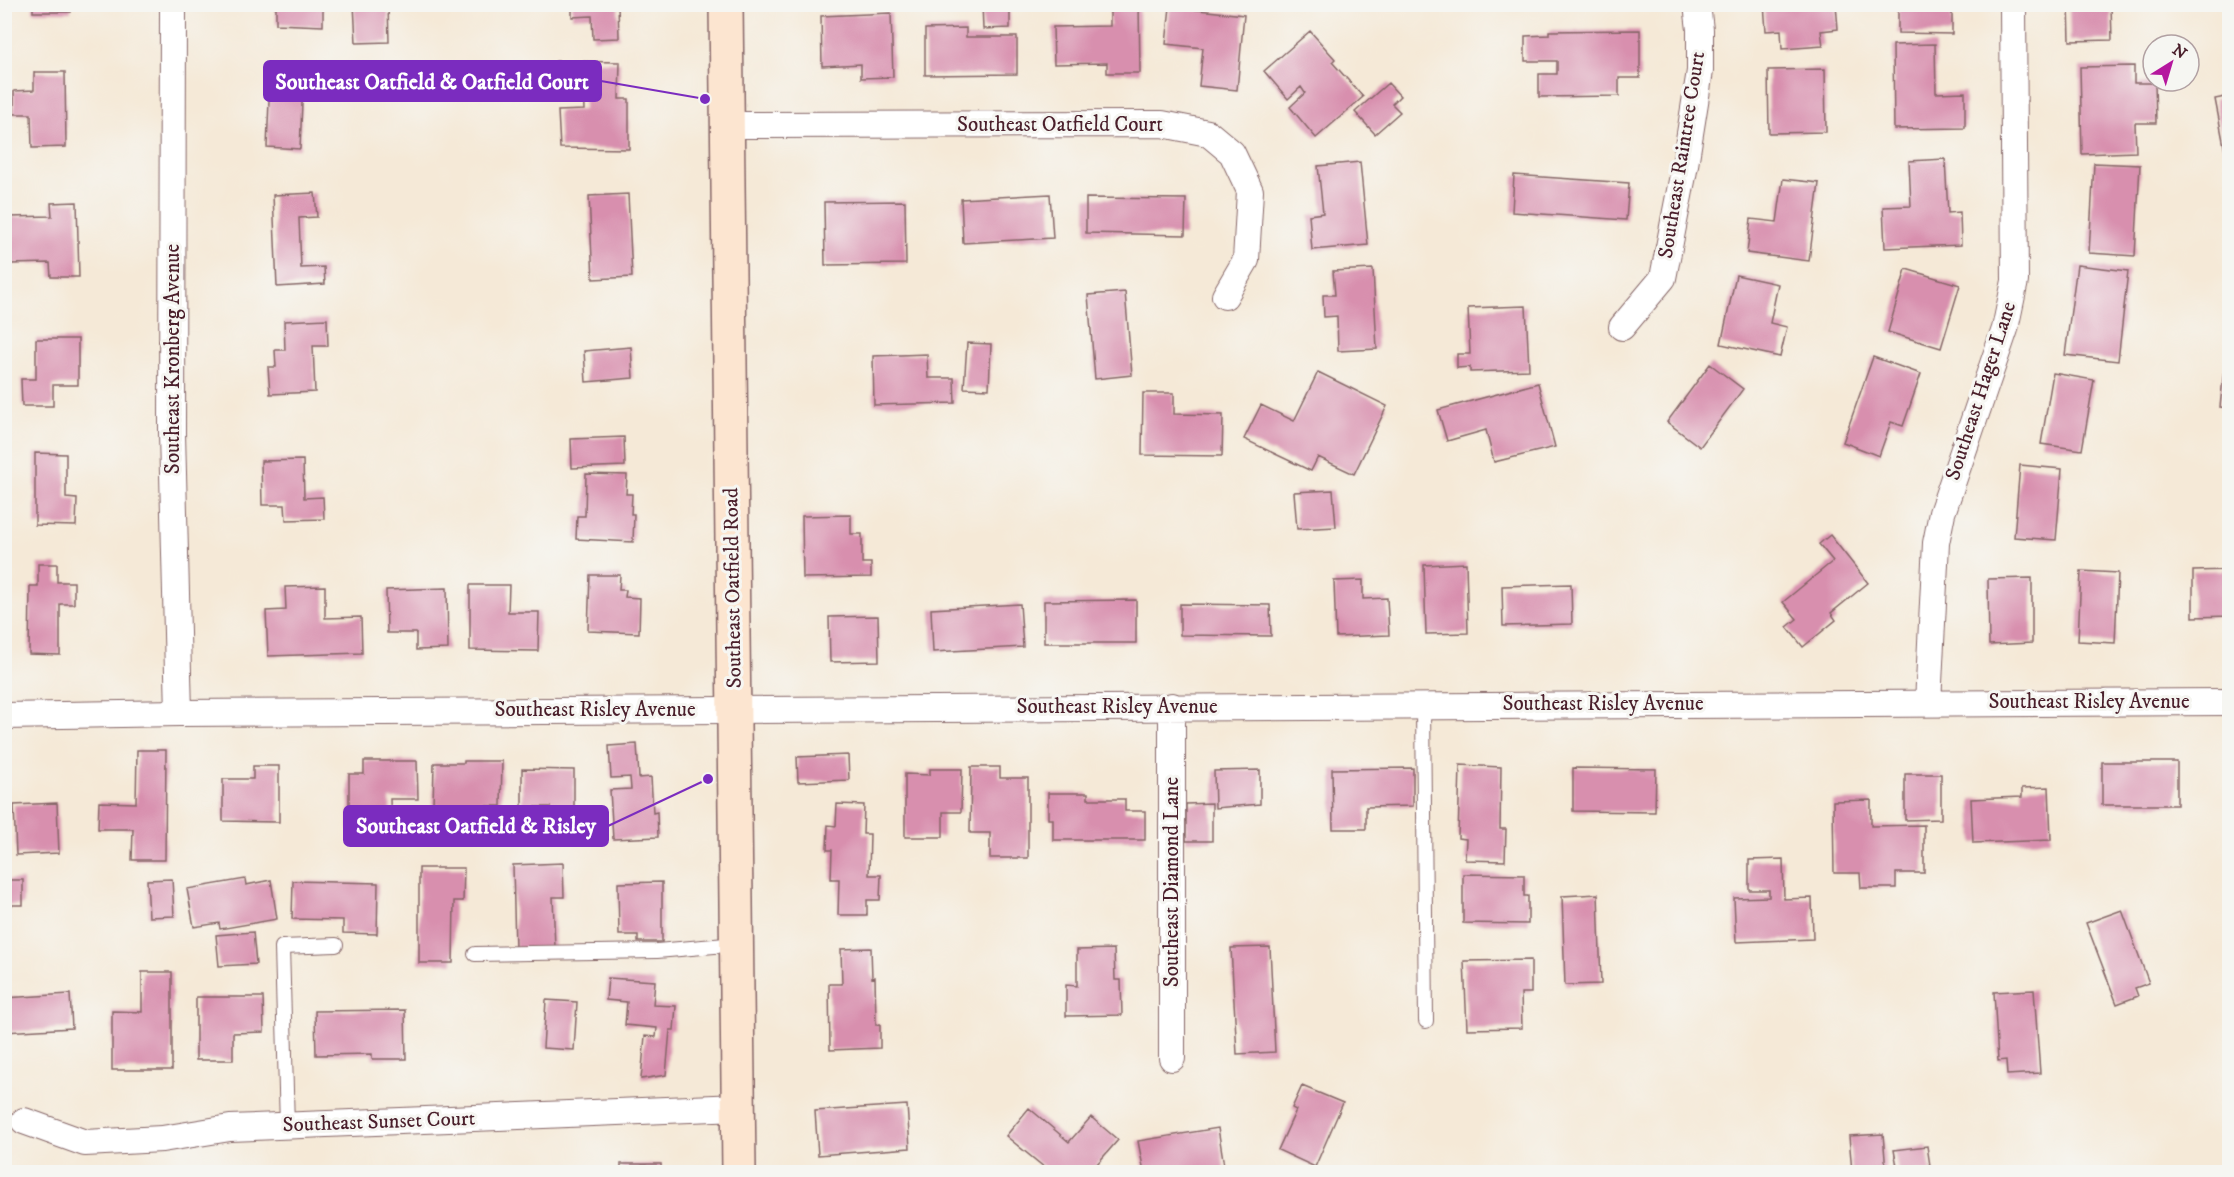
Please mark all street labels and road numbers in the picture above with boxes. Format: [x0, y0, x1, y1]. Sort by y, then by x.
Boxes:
street label: Southeast Raintree Court [1653, 49, 1711, 260]
street label: Southeast Oatfield Court [957, 112, 1163, 138]
street label: Southeast Kronberg Avenue [160, 244, 186, 474]
street label: Southeast Hager Lane [1940, 298, 2022, 484]
street label: Southeast Oatfield Road [718, 487, 748, 689]
street label: Southeast Risley Avenue [1988, 689, 2190, 715]
street label: Southeast Risley Avenue [1502, 691, 1704, 717]
street label: Southeast Risley Avenue [1016, 694, 1218, 720]
street label: Southeast Risley Avenue [494, 697, 696, 723]
street label: Southeast Diamond Lane [1159, 777, 1185, 987]
street label: Southeast Sunset Court [282, 1106, 476, 1138]

